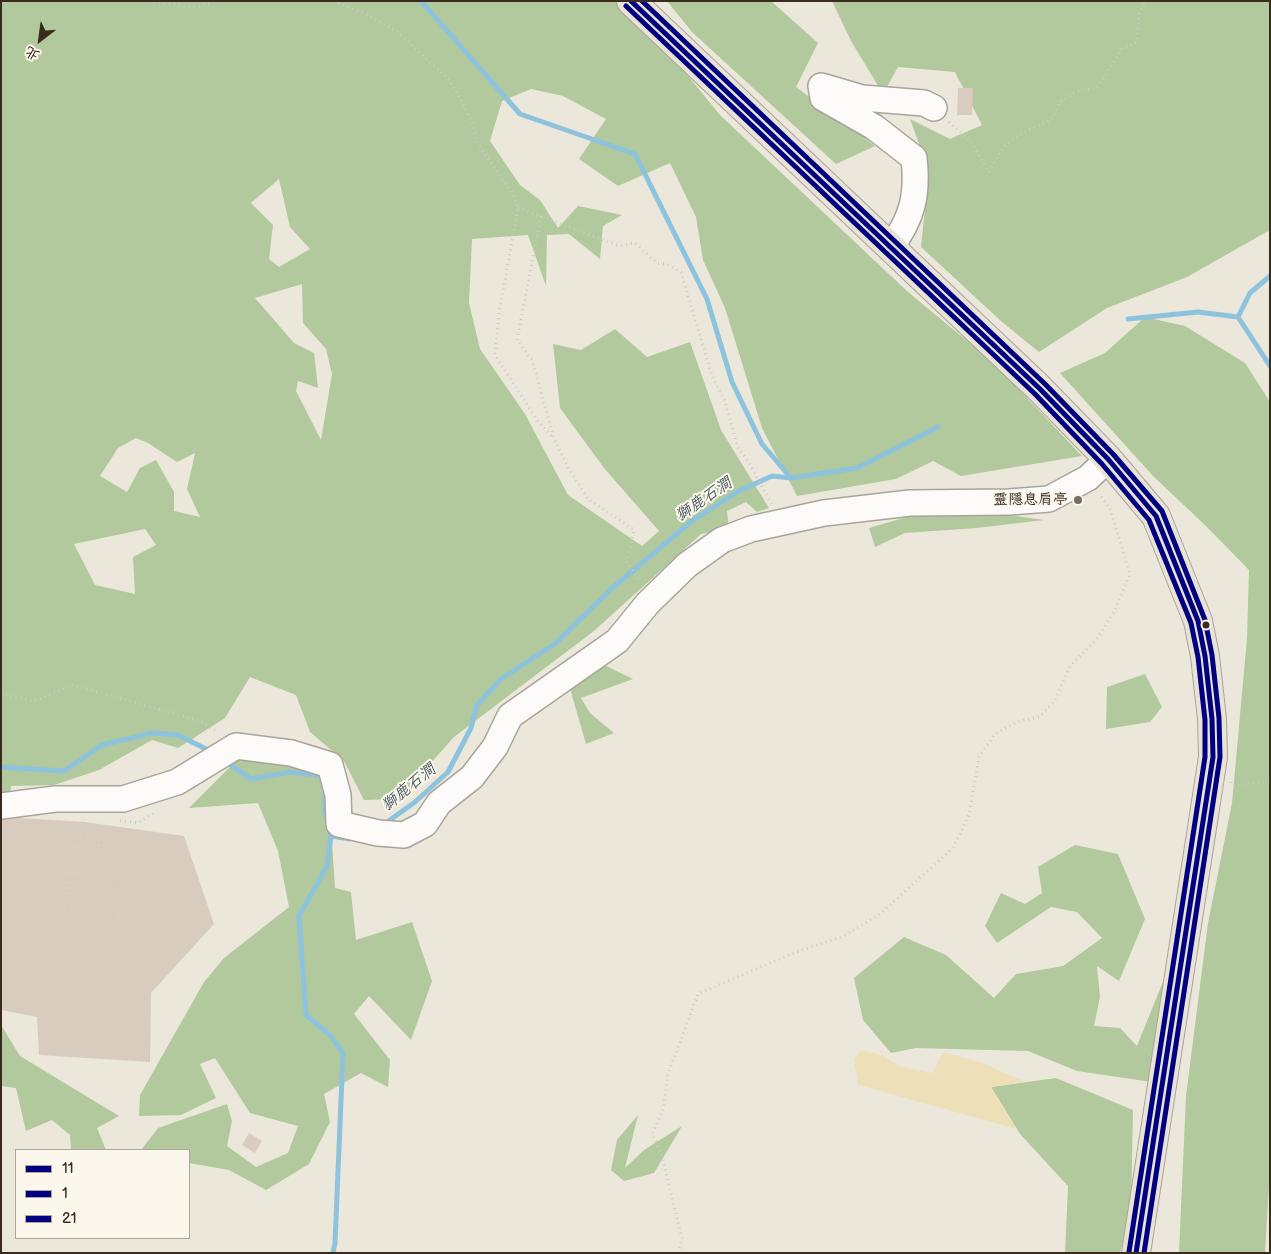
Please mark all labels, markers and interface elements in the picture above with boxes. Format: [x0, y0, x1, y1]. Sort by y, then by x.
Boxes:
north arrow [15, 15, 65, 65]
text: 北 [22, 43, 43, 64]
water label: 獅鹿石澗 [672, 474, 736, 526]
place label: 靈隱息肩亭 [993, 491, 1068, 509]
marker: 靈隱息肩亭 [1072, 494, 1084, 506]
unlabelled marker [1201, 620, 1211, 630]
water label: 獅鹿石澗 [378, 760, 440, 816]
legend [15, 1149, 190, 1239]
text: 11 [62, 1159, 74, 1178]
text: 1 [62, 1184, 68, 1203]
text: 21 [62, 1209, 76, 1228]

